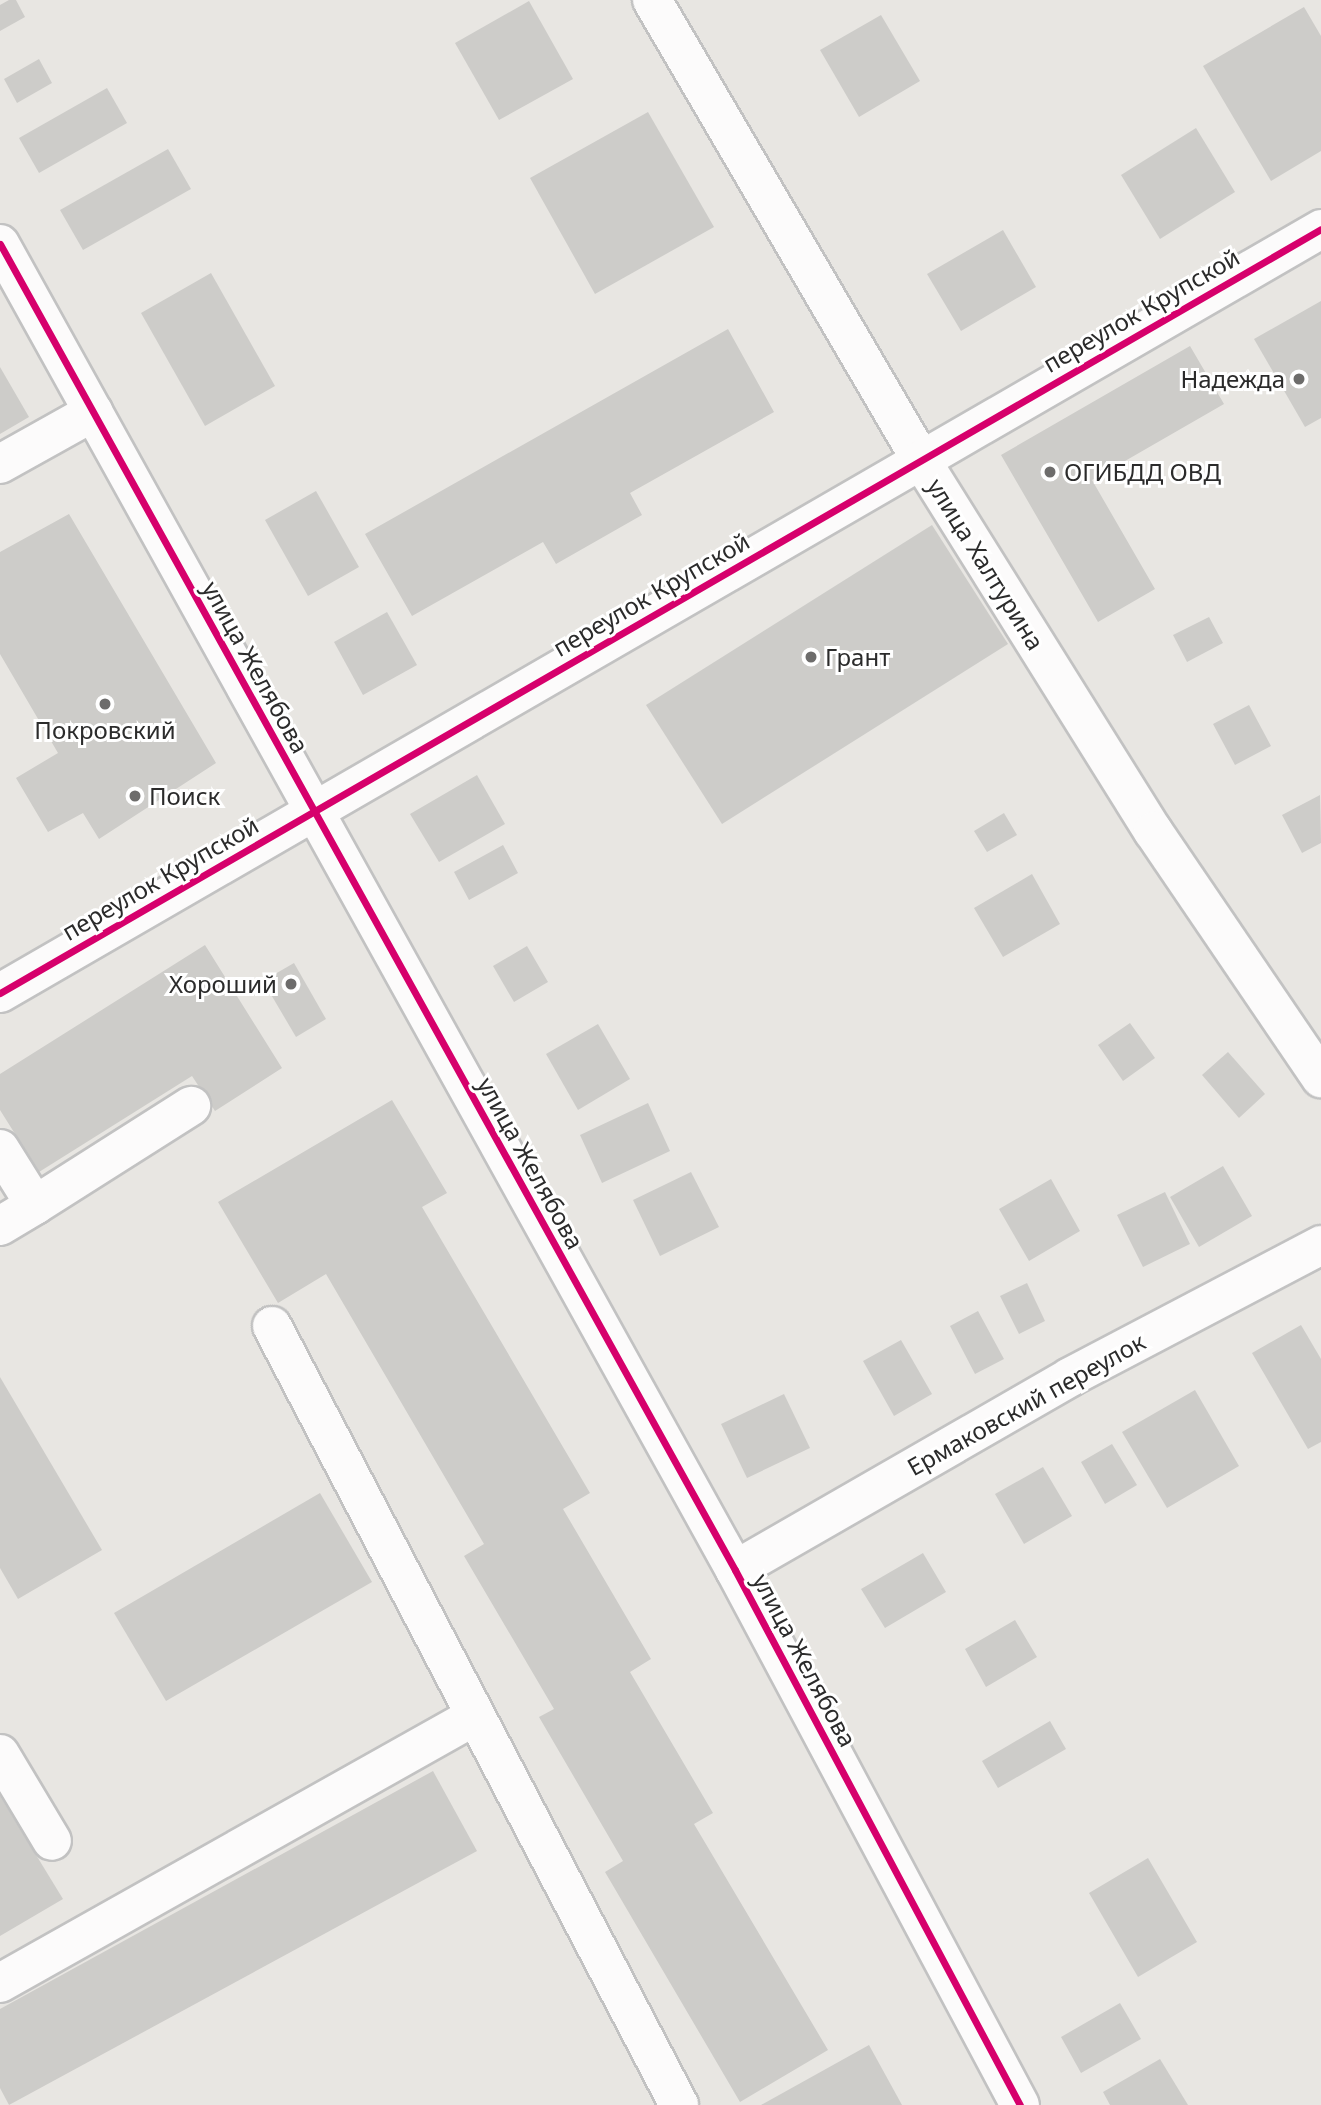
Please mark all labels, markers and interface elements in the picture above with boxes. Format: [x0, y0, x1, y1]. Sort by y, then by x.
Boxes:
street label: переулок Крупской [1038, 242, 1244, 378]
place label: Надежда [1180, 365, 1285, 393]
marker: Надежда [1291, 371, 1307, 387]
place label: ОГИБДД ОВД [1064, 458, 1221, 486]
marker: ОГИБДД ОВД [1042, 464, 1058, 480]
street label: улица Халтурина [922, 473, 1050, 655]
street label: переулок Крупской [548, 526, 754, 662]
street label: улица Желябова [197, 576, 315, 758]
place label: Грант [825, 643, 890, 671]
marker: Грант [803, 649, 819, 665]
marker: Покровский [97, 696, 113, 712]
place label: Покровский [34, 716, 176, 744]
place label: Поиск [149, 782, 220, 810]
marker: Поиск [127, 788, 143, 804]
street label: переулок Крупской [57, 810, 263, 946]
place label: Хороший [169, 970, 277, 998]
marker: Хороший [283, 976, 299, 992]
street label: улица Желябова [472, 1072, 590, 1254]
street label: Ермаковский переулок [902, 1327, 1150, 1481]
street label: улица Желябова [747, 1568, 863, 1752]

